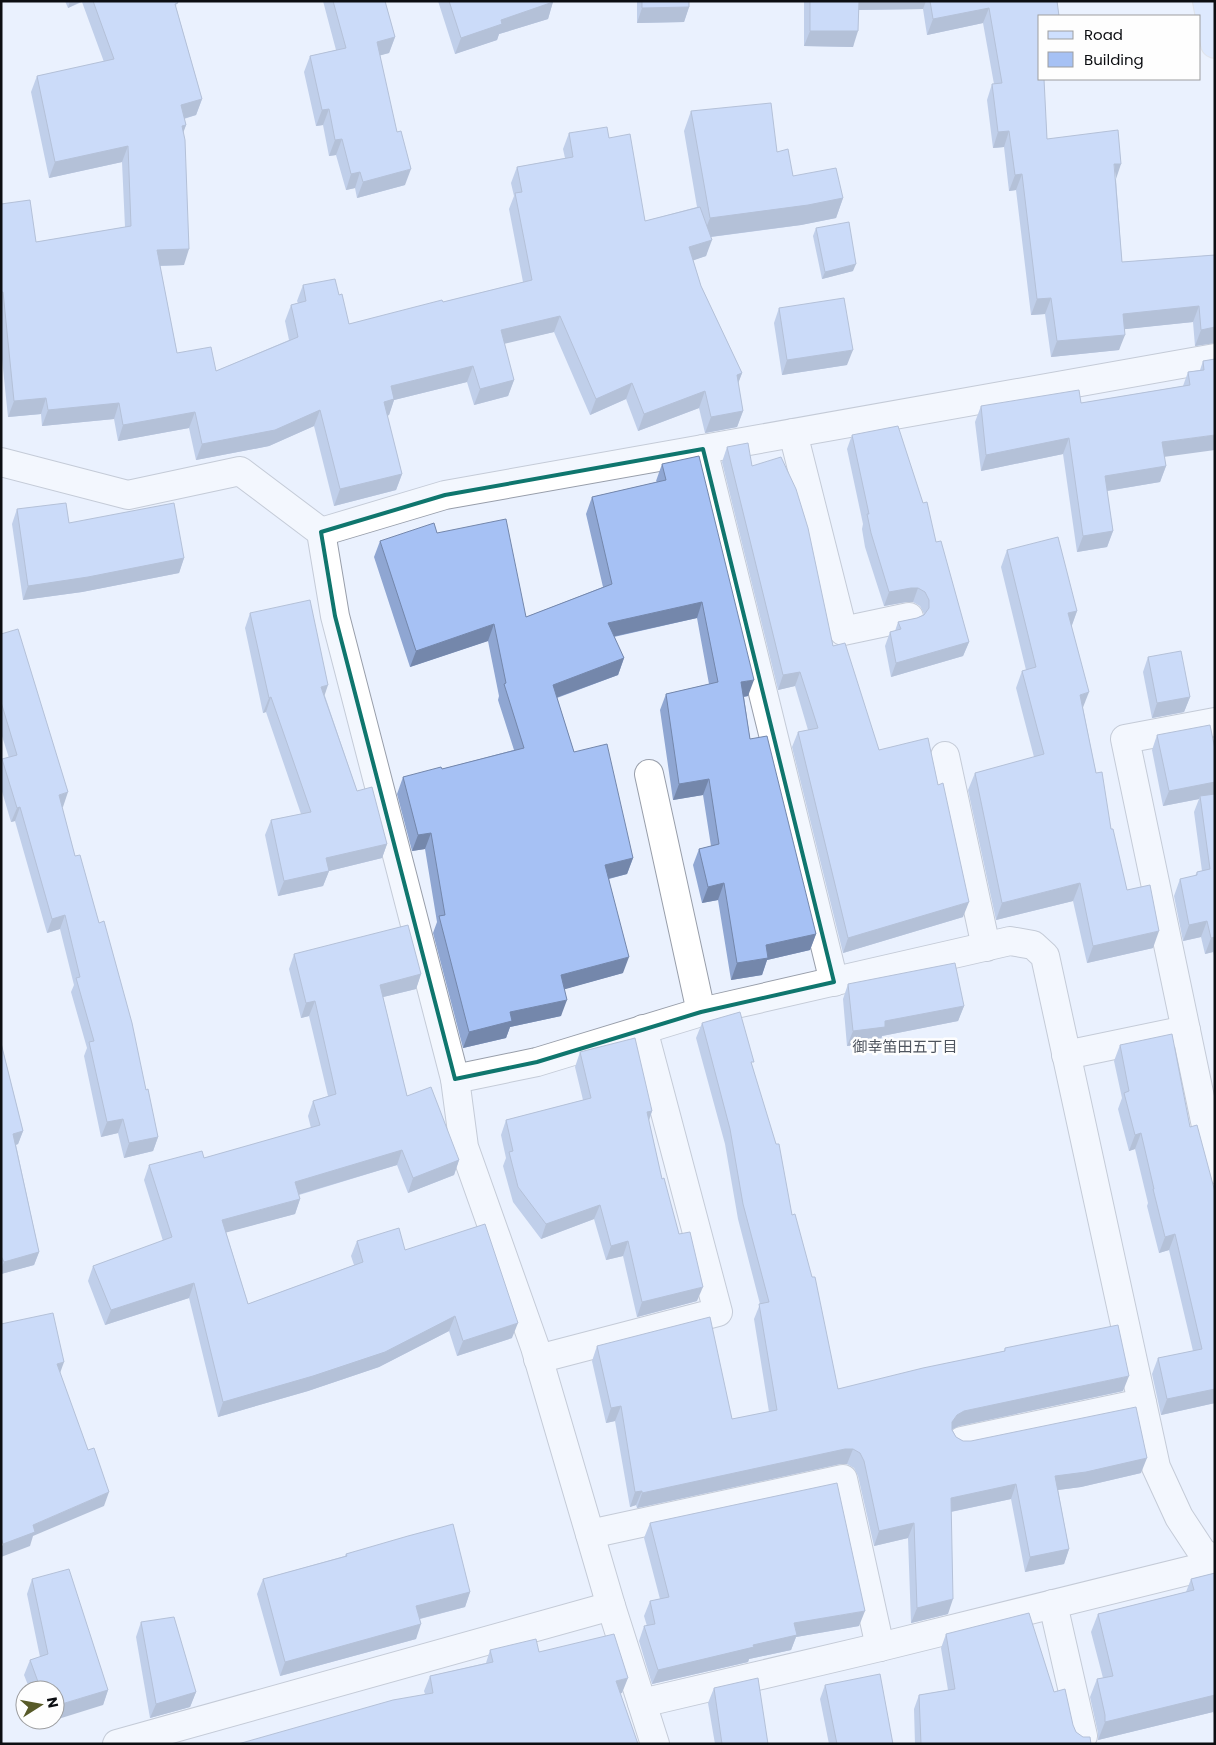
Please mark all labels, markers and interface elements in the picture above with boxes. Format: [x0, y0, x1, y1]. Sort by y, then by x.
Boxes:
legend [1038, 15, 1201, 80]
text: Road [1084, 24, 1123, 45]
text: Building [1084, 49, 1144, 70]
district label: 御幸笛田五丁目 [852, 1036, 958, 1057]
north arrow [15, 1680, 65, 1730]
text: N [42, 1695, 64, 1710]

